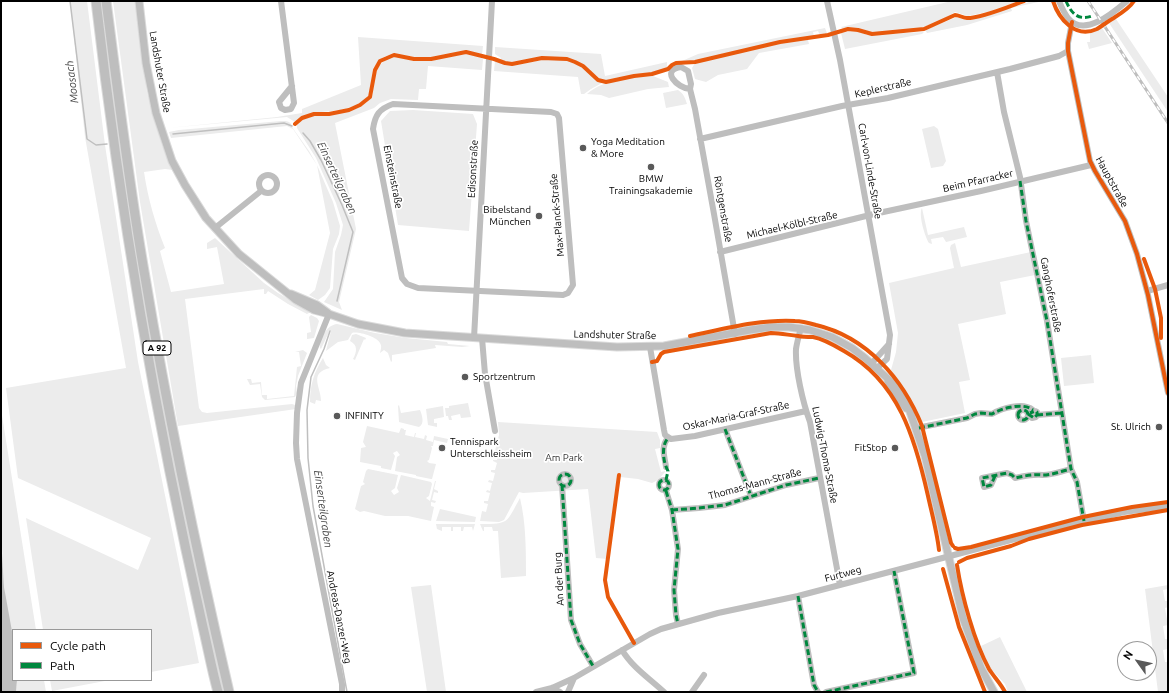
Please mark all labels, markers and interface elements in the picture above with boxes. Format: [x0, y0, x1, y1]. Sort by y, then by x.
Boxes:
street label: Landshuter Straße [147, 30, 173, 114]
water label: Moosach [63, 60, 81, 104]
street label: Keplerstraße [853, 76, 913, 100]
street label: Carl-von-Linde-Straße [856, 122, 884, 220]
place label: Yoga Meditation & More [591, 136, 665, 160]
water label: Einserteilgraben [314, 140, 360, 216]
street label: Edisonstraße [465, 140, 481, 198]
marker: Yoga Meditation & More [578, 143, 588, 153]
street label: Einsteinstraße [381, 144, 405, 210]
street label: Hauptstraße [1093, 154, 1131, 210]
marker: BMW Trainingsakademie [646, 162, 656, 172]
street label: Beim Pfarracker [942, 167, 1014, 195]
street label: Max-Planck-Straße [547, 173, 567, 257]
place label: BMW Trainingsakademie [609, 173, 693, 196]
street label: Röntgenstraße [711, 175, 735, 243]
place label: Bibelstand München [483, 204, 531, 228]
street label: Michael-Kölbl-Straße [745, 209, 839, 241]
marker: Bibelstand München [534, 211, 544, 221]
street label: Ganghoferstraße [1038, 256, 1064, 334]
street label: Landshuter Straße [574, 328, 656, 342]
road number: A 92 [143, 341, 171, 355]
place label: Sportzentrum [473, 371, 535, 383]
marker: Sportzentrum [460, 372, 470, 382]
street label: Oskar-Maria-Graf-Straße [682, 399, 790, 433]
street label: Ludwig-Thoma-Straße [810, 406, 840, 504]
place label: INFINITY [345, 410, 384, 422]
marker: INFINITY [332, 411, 342, 421]
place label: St. Ulrich [1111, 421, 1151, 433]
marker: St. Ulrich [1154, 422, 1164, 432]
place label: Tennispark Unterschleissheim [450, 436, 532, 460]
place label: FitStop [855, 442, 887, 454]
marker: Tennispark Unterschleissheim [437, 443, 447, 453]
marker: FitStop [890, 443, 900, 453]
park label: Am Park [545, 452, 583, 464]
street label: Thomas-Mann-Straße [707, 466, 803, 502]
water label: Einserteilgraben [311, 469, 335, 549]
street label: An der Burg [552, 552, 566, 606]
street label: Furtweg [823, 563, 863, 585]
street label: Andreas-Danzer-Weg [324, 569, 354, 665]
legend [12, 629, 152, 681]
text: Cycle path [50, 639, 106, 652]
north arrow [1117, 641, 1157, 681]
text: N [1121, 648, 1135, 662]
text: Path [50, 659, 75, 672]

